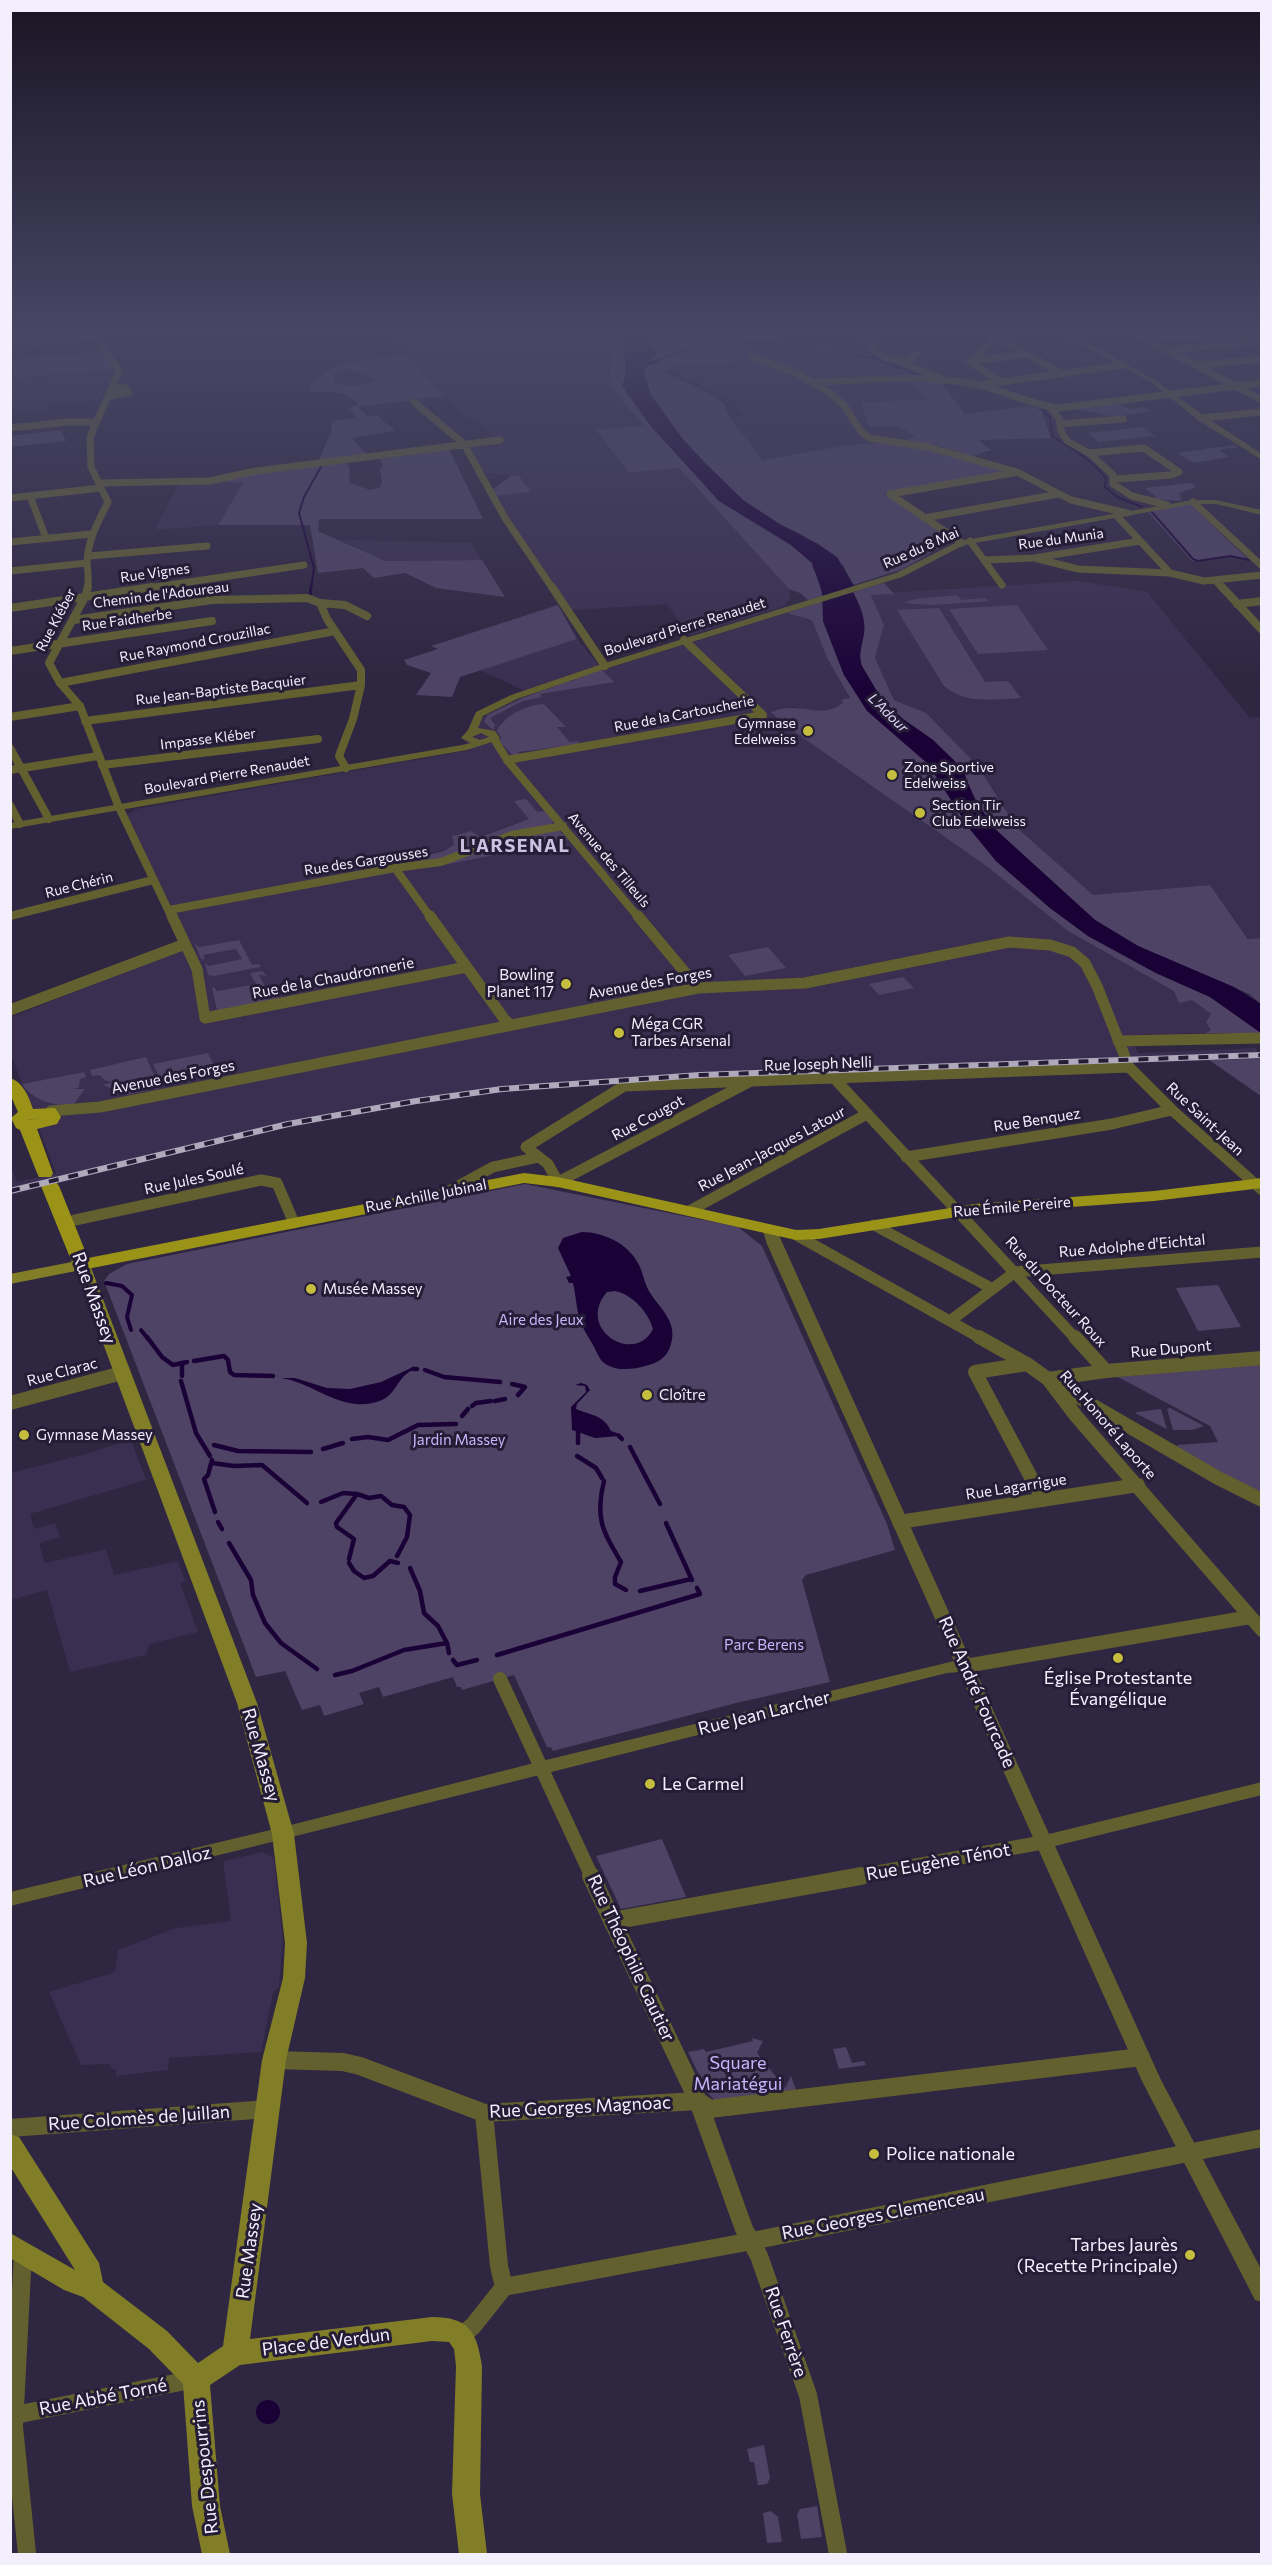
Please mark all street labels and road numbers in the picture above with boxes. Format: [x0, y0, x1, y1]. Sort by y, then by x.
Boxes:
street label: Rue du 8 Mai [881, 524, 961, 572]
street label: Rue du Munia [1017, 525, 1105, 553]
street label: Rue Vignes [119, 560, 191, 586]
street label: Chemin de l'Adoureau [92, 578, 230, 612]
street label: Rue Kléber [32, 586, 80, 654]
street label: Boulevard Pierre Renaudet [602, 594, 768, 660]
street label: Rue Faidherbe [81, 605, 173, 635]
street label: Rue Raymond Crouzillac [118, 620, 272, 666]
street label: Rue Jean-Baptiste Bacquier [135, 671, 307, 709]
street label: Rue de la Cartoucherie [613, 692, 755, 736]
street label: Impasse Kléber [159, 725, 257, 753]
street label: Boulevard Pierre Renaudet [143, 752, 311, 798]
street label: Avenue des Tilleuls [564, 809, 654, 911]
street label: Rue des Gargousses [303, 843, 429, 879]
street label: Rue Chérin [43, 868, 115, 902]
street label: Rue de la Chaudronnerie [251, 953, 415, 1003]
street label: Avenue des Forges [587, 963, 713, 1003]
street label: Rue Joseph Nelli [764, 1053, 872, 1075]
street label: Avenue des Forges [110, 1056, 236, 1098]
street label: Rue Saint-Jean [1163, 1079, 1247, 1159]
street label: Rue Cougot [609, 1091, 687, 1145]
street label: Rue Jean-Jacques Latour [695, 1102, 849, 1196]
street label: Rue Benquez [992, 1104, 1082, 1136]
street label: Rue Jules Soulé [143, 1160, 245, 1198]
street label: Rue Achille Jubinal [364, 1175, 488, 1217]
street label: Rue Émile Pereire [953, 1193, 1071, 1221]
street label: Rue Adolphe d'Eichtal [1058, 1231, 1206, 1261]
street label: Rue du Docteur Roux [1002, 1233, 1110, 1351]
street label: Rue Massey [67, 1249, 121, 1347]
street label: Rue Dupont [1130, 1336, 1212, 1362]
street label: Rue Clarac [25, 1354, 99, 1390]
street label: Rue Honoré Laporte [1056, 1367, 1160, 1483]
street label: Rue Lagarrigue [964, 1470, 1068, 1504]
street label: Rue André Fourcade [934, 1613, 1020, 1771]
street label: Rue Jean Larcher [696, 1686, 832, 1740]
street label: Rue Massey [237, 1706, 285, 1804]
street label: Rue Eugène Ténot [864, 1839, 1012, 1885]
street label: Rue Léon Dalloz [81, 1842, 213, 1892]
street label: Rue Théophile Gautier [583, 1871, 679, 2045]
street label: Rue Georges Magnoac [489, 2091, 671, 2123]
street label: Rue Colomès de Juillan [47, 2101, 231, 2135]
street label: Rue Georges Clemenceau [780, 2184, 986, 2244]
street label: Rue Massey [232, 2202, 266, 2300]
street label: Rue Ferrère [760, 2284, 812, 2380]
street label: Place de Verdun [261, 2323, 391, 2361]
street label: Rue Abbé Torné [37, 2374, 169, 2420]
street label: Rue Despourrins [187, 2399, 223, 2535]

